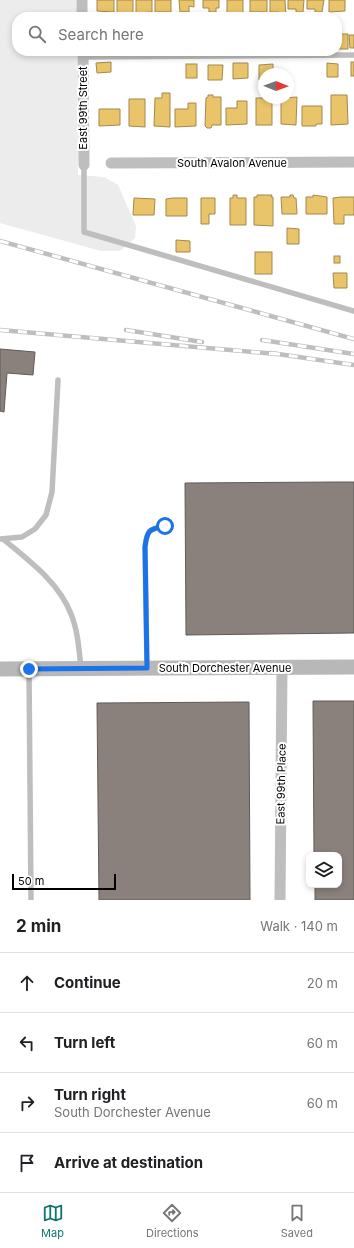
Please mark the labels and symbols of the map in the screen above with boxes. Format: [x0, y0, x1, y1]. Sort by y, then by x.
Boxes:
street label: East 99th Street [76, 66, 90, 150]
north arrow [258, 68, 294, 104]
street label: South Avalon Avenue [177, 156, 287, 170]
route start [156, 517, 174, 535]
route end [20, 660, 38, 678]
street label: South Dorchester Avenue [159, 661, 291, 675]
street label: East 99th Place [273, 743, 289, 825]
scale bar [12, 872, 116, 891]

